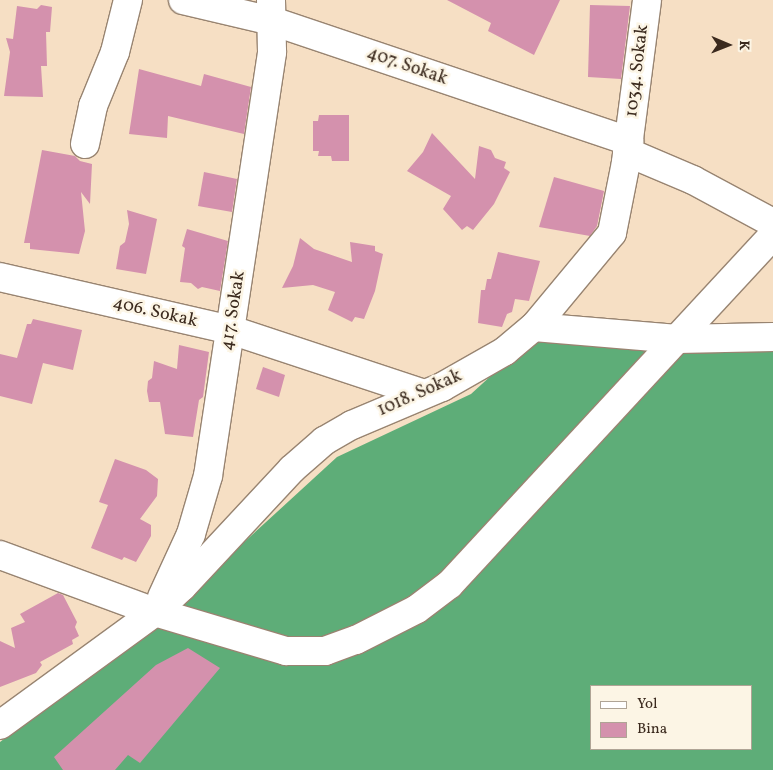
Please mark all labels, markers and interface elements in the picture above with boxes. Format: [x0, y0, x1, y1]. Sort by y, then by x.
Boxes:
north arrow [703, 20, 753, 70]
street label: 1034. Sokak [622, 23, 654, 119]
text: K [734, 40, 753, 50]
street label: 407. Sokak [364, 43, 450, 91]
street label: 417. Sokak [217, 270, 251, 352]
street label: 406. Sokak [111, 293, 199, 333]
street label: 1018. Sokak [375, 366, 465, 422]
legend [590, 685, 753, 750]
text: Yol [637, 694, 657, 715]
text: Bina [637, 719, 667, 740]

